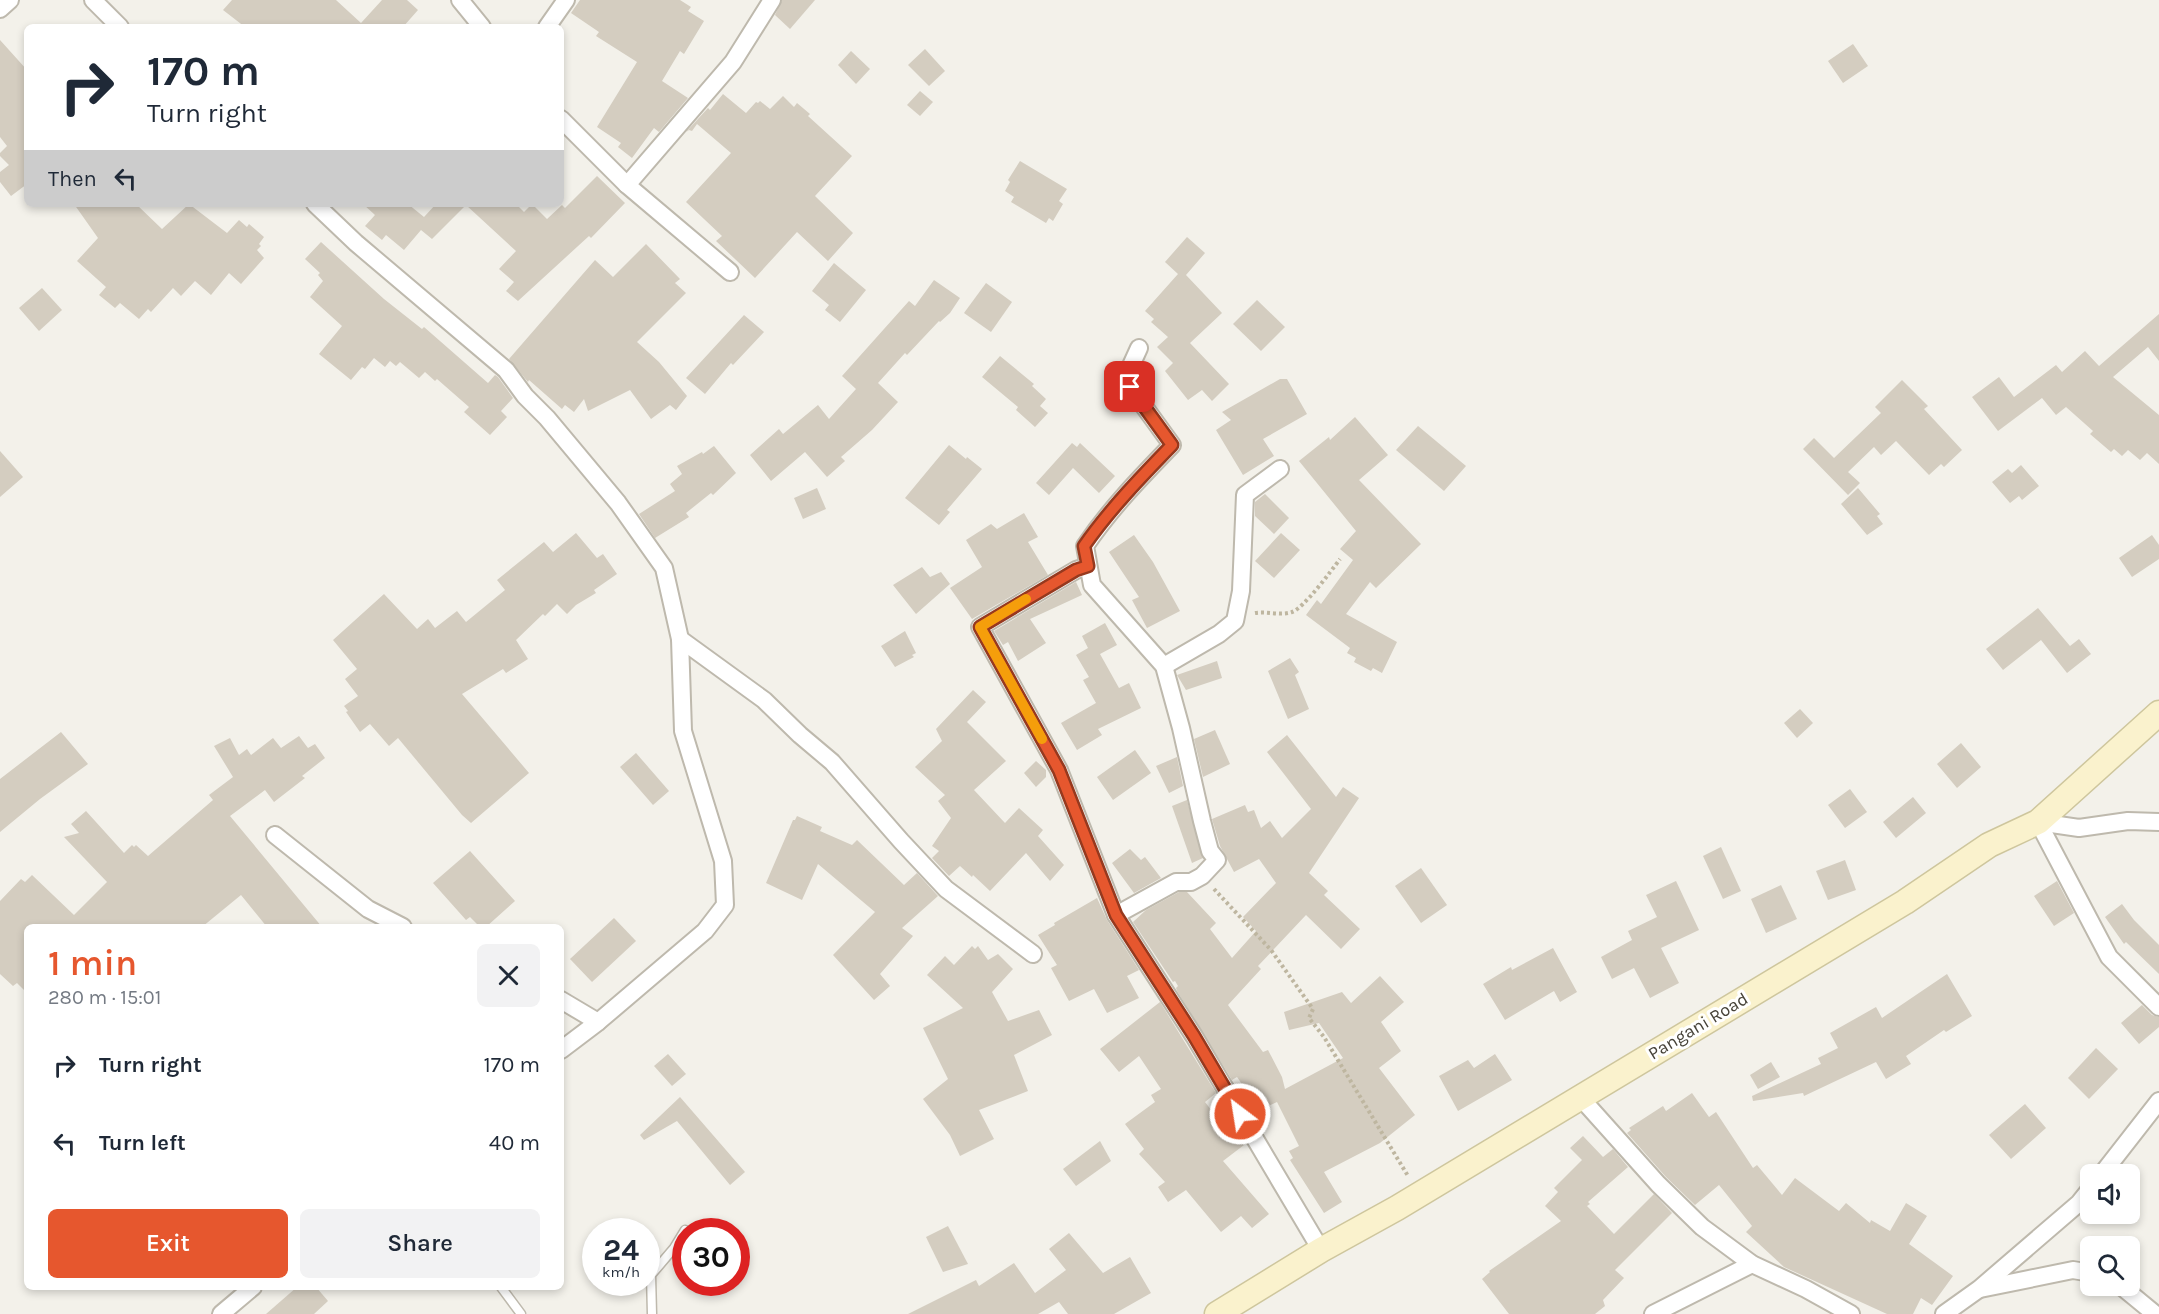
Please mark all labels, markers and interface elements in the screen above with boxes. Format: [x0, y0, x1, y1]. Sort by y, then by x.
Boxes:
text: 170 m [147, 46, 260, 96]
icon: right [48, 48, 126, 126]
text: Turn right [147, 97, 267, 129]
icon: left [109, 162, 142, 195]
text: Then [48, 166, 97, 192]
pin [1104, 361, 1155, 412]
icon: arrive [1113, 370, 1146, 403]
text: 1 min [48, 942, 137, 984]
button: close [477, 944, 540, 1007]
text: 280 m · 15:01 [48, 986, 161, 1009]
street label: Pangani Road [1644, 988, 1752, 1064]
icon: right [48, 1049, 81, 1082]
text: Turn right [99, 1052, 202, 1078]
text: 170 m [484, 1052, 540, 1078]
position arrow [1208, 1082, 1272, 1146]
icon: left [48, 1127, 81, 1160]
text: Turn left [99, 1130, 186, 1156]
text: 40 m [489, 1130, 540, 1156]
map controls [2080, 1164, 2140, 1296]
button: sound [2080, 1164, 2140, 1224]
button: Exit [48, 1209, 288, 1278]
button: Share [300, 1209, 540, 1278]
speed limit sign: 30 [672, 1218, 750, 1296]
text: 24 [603, 1232, 639, 1268]
button: search [2080, 1236, 2140, 1296]
text: km/h [602, 1263, 640, 1281]

